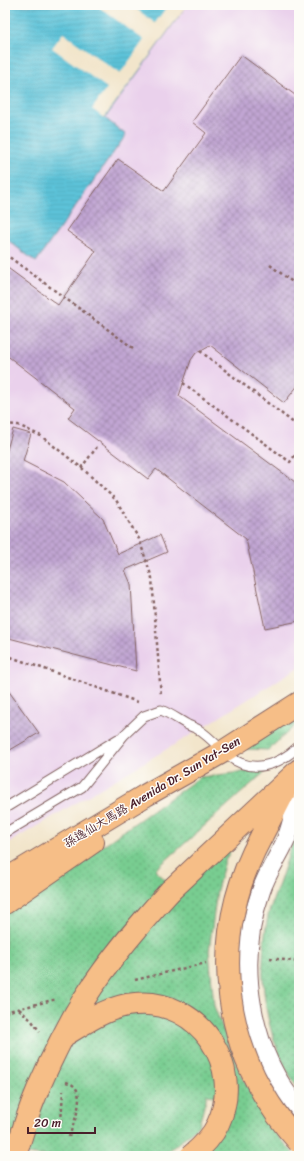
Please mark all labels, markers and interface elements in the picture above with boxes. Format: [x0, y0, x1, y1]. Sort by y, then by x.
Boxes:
street label: 孫逸仙大馬路 Avenida Dr. Sun Yat-Sen [59, 730, 245, 854]
scale bar [28, 1109, 95, 1135]
text: 20 m [34, 1112, 61, 1134]

